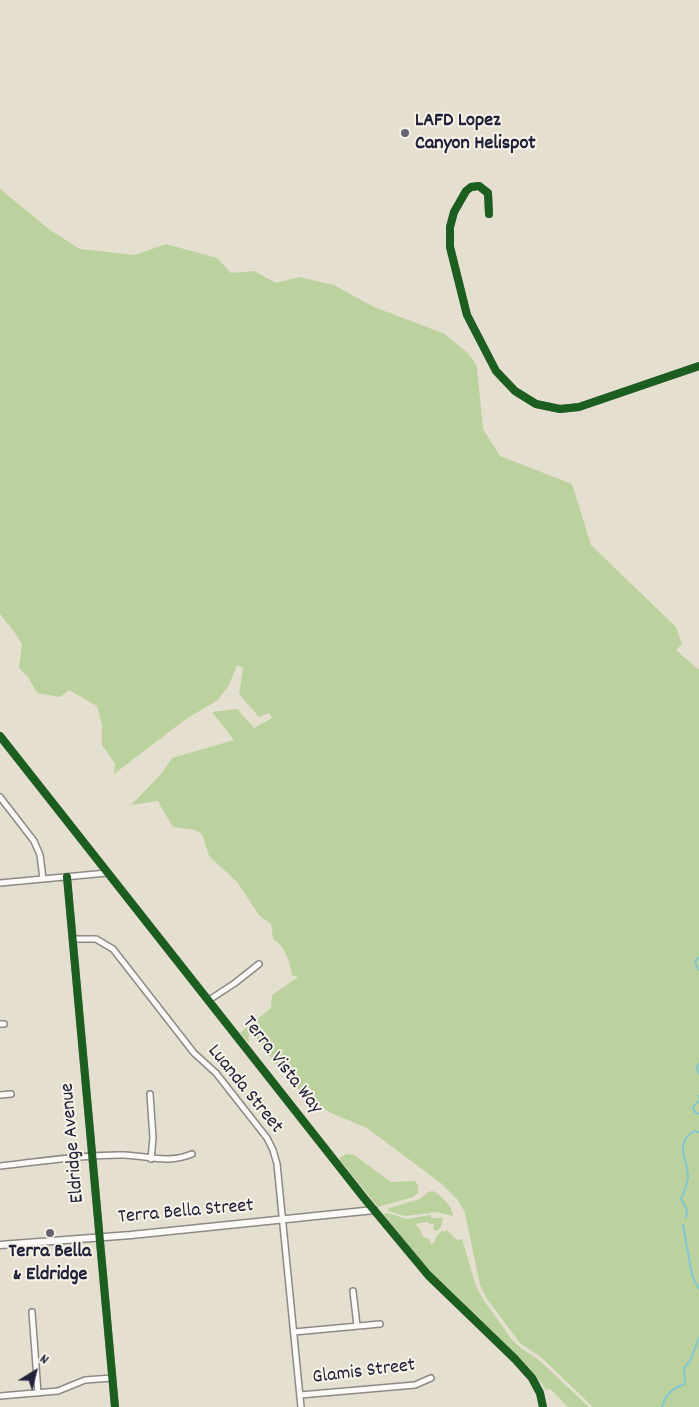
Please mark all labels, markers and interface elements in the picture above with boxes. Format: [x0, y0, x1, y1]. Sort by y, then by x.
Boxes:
place label: LAFD Lopez Canyon Helispot [415, 110, 536, 157]
marker: LAFD Lopez Canyon Helispot [399, 127, 411, 139]
street label: Terra Vista Way [235, 1012, 327, 1120]
street label: Luanda Street [201, 1041, 287, 1139]
street label: Eldridge Avenue [57, 1082, 91, 1204]
street label: Terra Bella Street [117, 1195, 255, 1231]
marker: Terra Bella & Eldridge [44, 1227, 56, 1239]
place label: Terra Bella & Eldridge [9, 1241, 91, 1288]
north arrow [10, 1347, 60, 1397]
text: N [35, 1350, 52, 1370]
street label: Glamis Street [311, 1355, 417, 1391]

